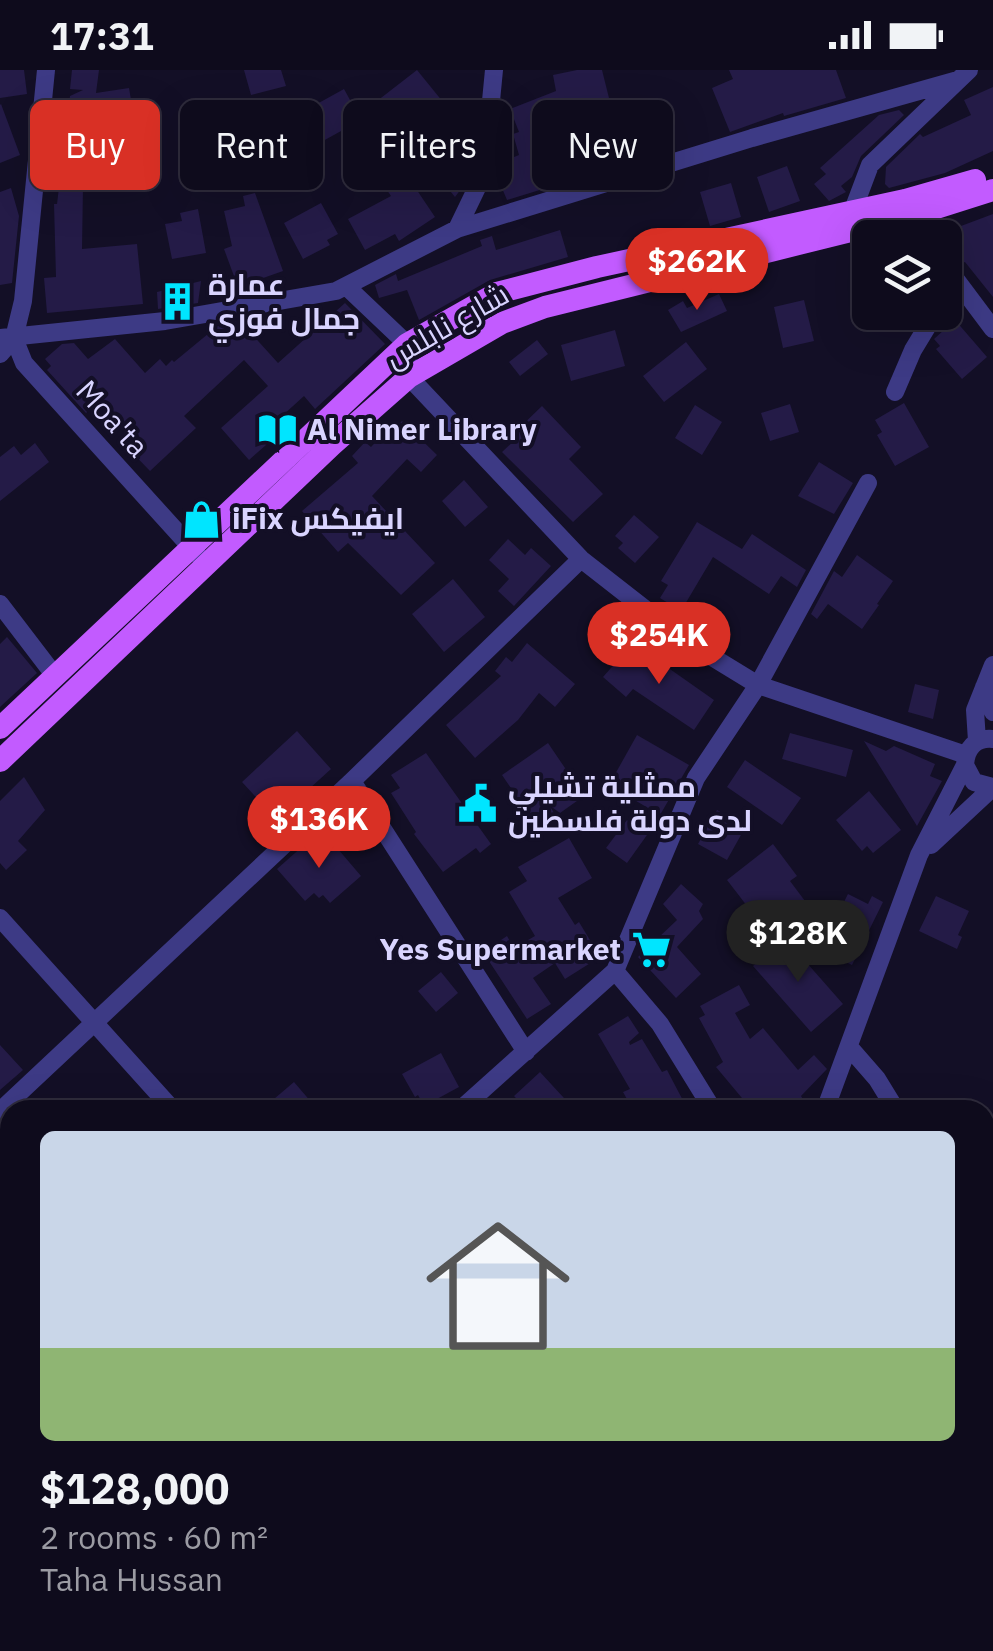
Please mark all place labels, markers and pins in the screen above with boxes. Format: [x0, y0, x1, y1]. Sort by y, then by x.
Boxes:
pin: $262K [627, 228, 767, 313]
place label: عمارة جمال فوزي [208, 264, 360, 343]
building icon: عمارة جمال فوزي [157, 281, 199, 323]
library icon: Al Nimer Library [256, 409, 298, 451]
place label: Al Nimer Library [307, 409, 537, 448]
shop icon: iFix ايفيكس [181, 498, 223, 540]
place label: iFix ايفيكس [232, 498, 404, 537]
pin: $254K [589, 602, 729, 687]
place label: ممثلية تشيلي لدى دولة فلسطين [508, 766, 752, 839]
public building icon: ممثلية تشيلي لدى دولة فلسطين [457, 783, 499, 825]
pin: $136K [249, 786, 389, 871]
pin: $128K [728, 900, 868, 985]
place label: Yes Supermarket [380, 929, 621, 968]
supermarket icon: Yes Supermarket [630, 929, 672, 971]

